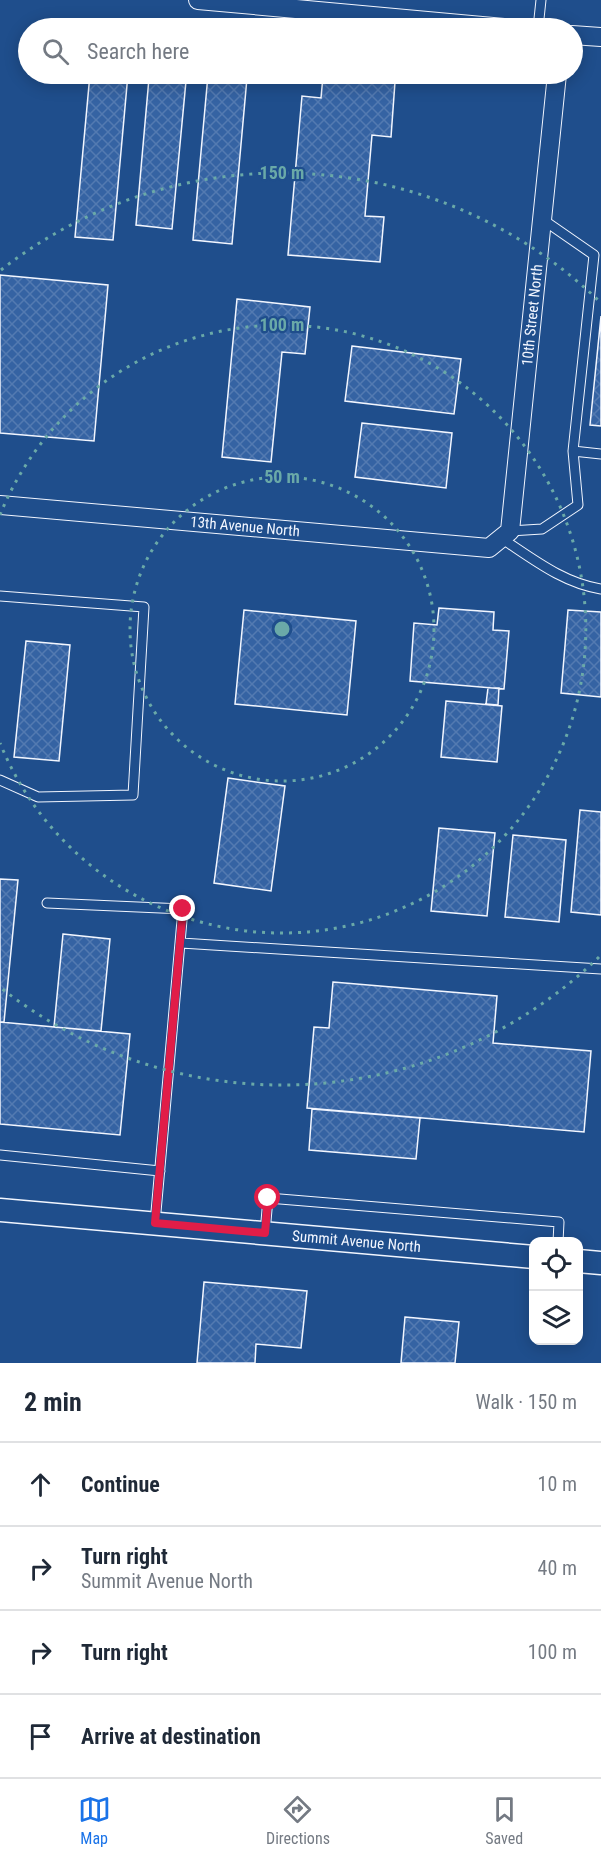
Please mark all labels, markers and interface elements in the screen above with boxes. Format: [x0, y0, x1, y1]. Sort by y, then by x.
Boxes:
search box [18, 18, 583, 84]
icon: search [39, 35, 72, 68]
text: Search here [87, 39, 189, 64]
text: 150 m [260, 162, 304, 183]
street label: 10th Street North [518, 263, 546, 367]
text: 100 m [260, 314, 304, 335]
text: 50 m [264, 466, 300, 487]
street label: 13th Avenue North [189, 513, 301, 540]
centre of rings [272, 619, 292, 639]
route end [169, 895, 195, 921]
route start [254, 1184, 280, 1210]
street label: Summit Avenue North [292, 1227, 422, 1256]
map controls [529, 1237, 583, 1345]
button: locate [529, 1237, 583, 1291]
button: layers [529, 1291, 583, 1345]
text: 2 min [24, 1387, 82, 1417]
text: Walk · 150 m [476, 1390, 577, 1414]
icon: ahead [24, 1468, 57, 1501]
text: Continue [81, 1472, 160, 1497]
text: 10 m [538, 1472, 577, 1496]
text: Turn right [81, 1544, 168, 1569]
icon: right [24, 1552, 57, 1585]
text: 40 m [538, 1556, 577, 1580]
text: Summit Avenue North [81, 1569, 253, 1593]
icon: right [24, 1636, 57, 1669]
text: Turn right [81, 1640, 168, 1665]
text: 100 m [528, 1640, 577, 1664]
icon: arrive [24, 1720, 57, 1753]
text: Arrive at destination [81, 1724, 261, 1749]
tab: Map [78, 1793, 111, 1848]
tab: Directions [266, 1793, 330, 1848]
tab: Saved [485, 1793, 523, 1848]

